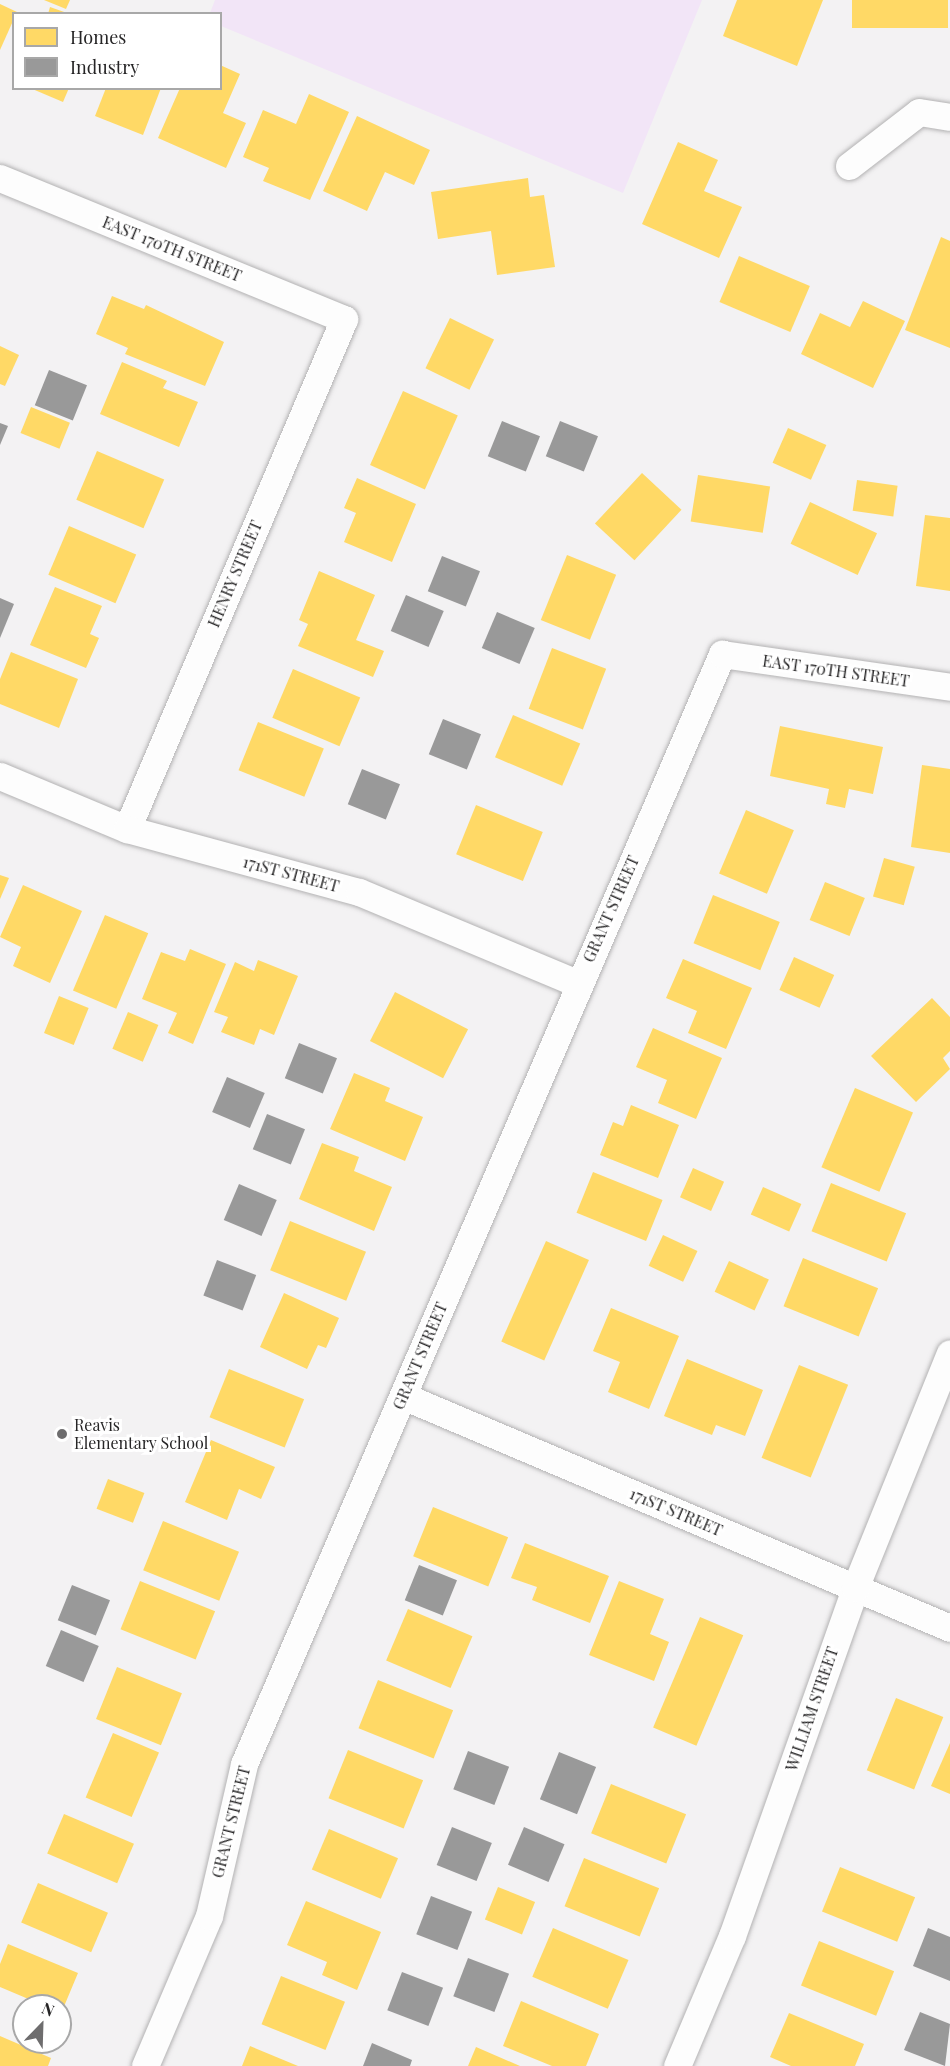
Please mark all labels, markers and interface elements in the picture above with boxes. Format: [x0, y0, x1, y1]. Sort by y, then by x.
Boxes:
legend [12, 12, 222, 90]
text: Homes [70, 25, 126, 49]
text: Industry [70, 55, 139, 79]
street label: EAST 170TH STREET [99, 212, 245, 286]
street label: HENRY STREET [204, 518, 266, 630]
street label: EAST 170TH STREET [761, 651, 911, 691]
street label: 171ST STREET [241, 852, 341, 896]
street label: GRANT STREET [579, 853, 643, 965]
street label: GRANT STREET [389, 1299, 451, 1413]
place label: Reavis Elementary School [74, 1415, 209, 1453]
marker: Reavis Elementary School [55, 1427, 69, 1441]
street label: 171ST STREET [627, 1484, 725, 1540]
street label: WILLIAM STREET [782, 1644, 842, 1774]
street label: GRANT STREET [208, 1764, 254, 1880]
north arrow [12, 1994, 72, 2054]
text: N [39, 1997, 58, 2021]

